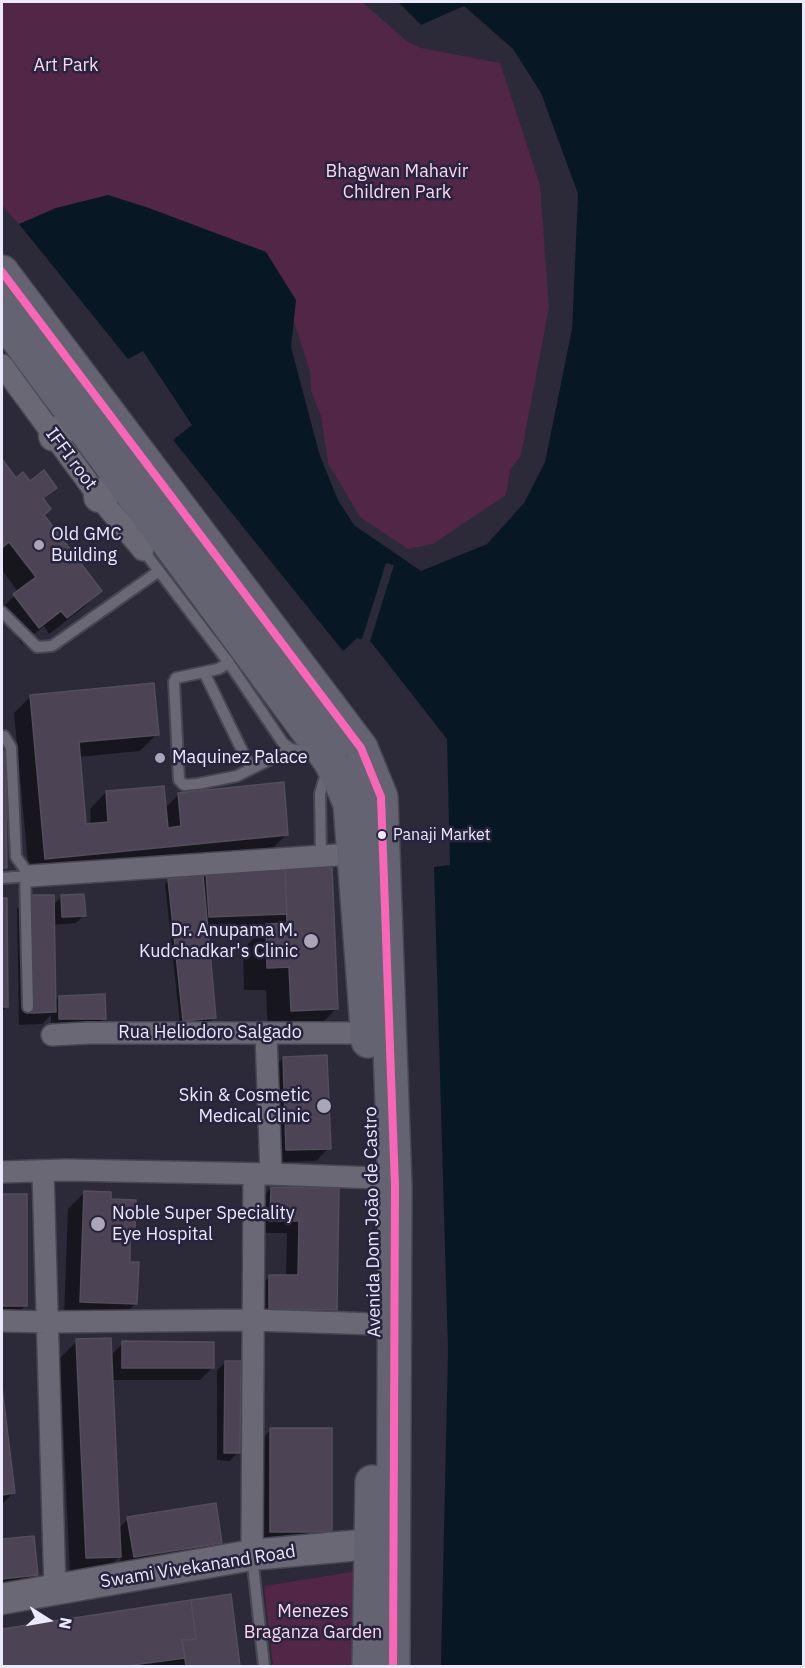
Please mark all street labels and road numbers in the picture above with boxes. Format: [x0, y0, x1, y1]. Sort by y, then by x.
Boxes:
street label: IFFI root [41, 424, 101, 494]
street label: Rua Heliodoro Salgado [118, 1022, 302, 1044]
street label: Avenida Dom João de Castro [360, 1106, 386, 1338]
street label: Swami Vivekanand Road [99, 1541, 297, 1593]

